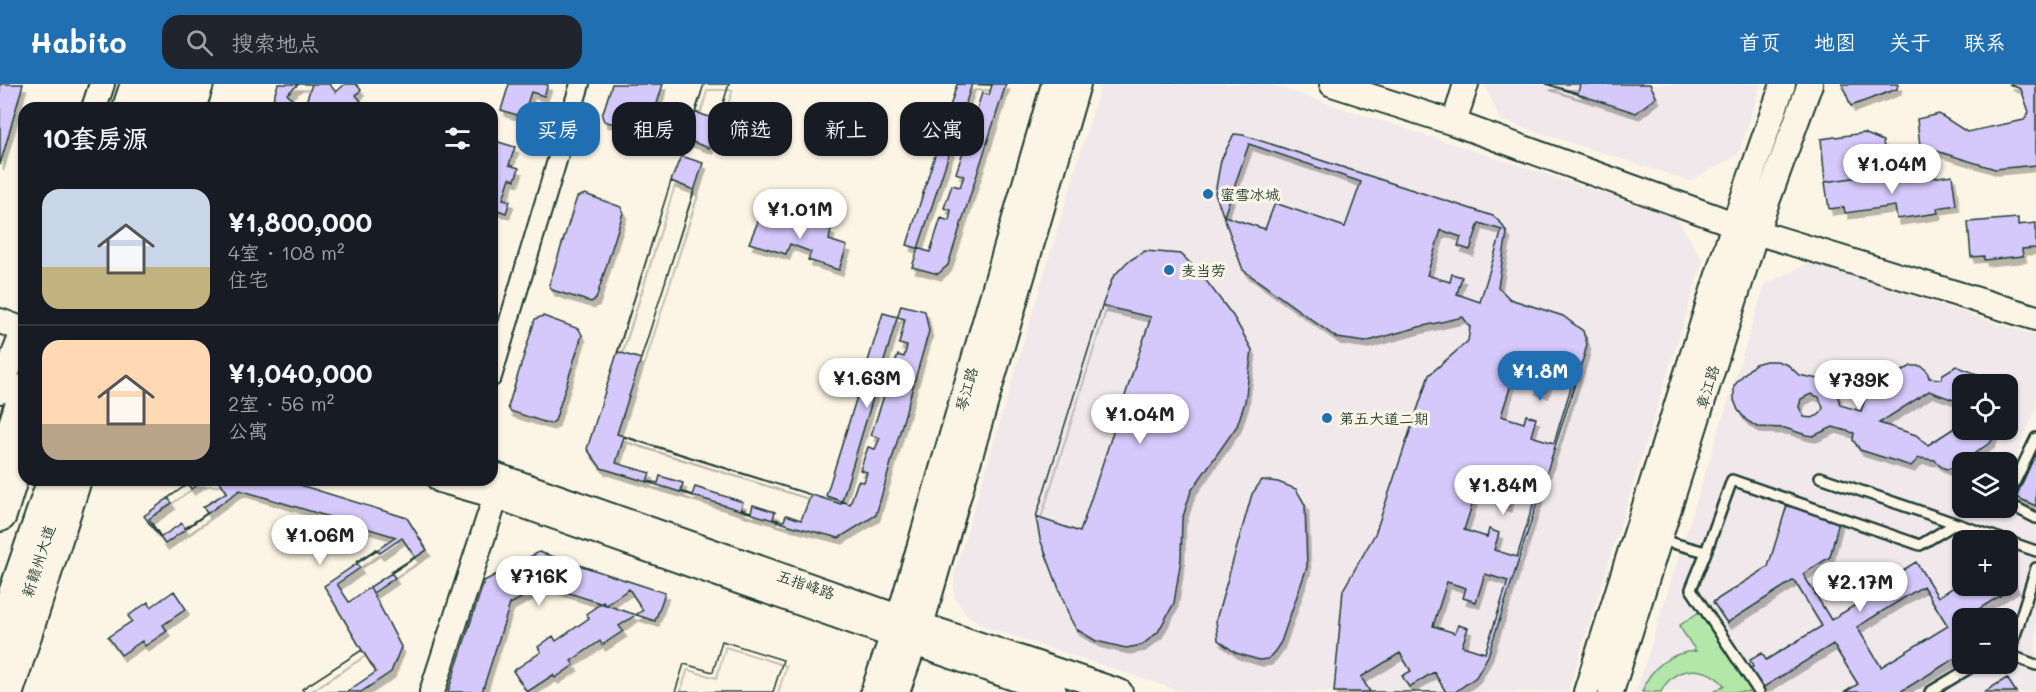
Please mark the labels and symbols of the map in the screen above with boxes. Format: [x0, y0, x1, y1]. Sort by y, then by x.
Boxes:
pin: ¥1.04M [1843, 144, 1941, 195]
place label: 蜜雪冰城 [1220, 184, 1280, 204]
marker: 蜜雪冰城 [1201, 187, 1215, 201]
pin: ¥1.01M [751, 189, 849, 240]
place label: 麦当劳 [1181, 260, 1226, 280]
marker: 麦当劳 [1162, 263, 1176, 277]
pin: ¥1.8M [1498, 351, 1582, 402]
pin: ¥1.63M [818, 358, 916, 409]
pin: ¥739K [1817, 360, 1901, 411]
street label: 章江路 [1691, 363, 1723, 411]
street label: 琴江路 [950, 365, 982, 413]
pin: ¥1.04M [1091, 394, 1189, 445]
place label: 第五大道二期 [1339, 408, 1429, 428]
marker: 第五大道二期 [1320, 411, 1334, 425]
pin: ¥1.84M [1454, 465, 1552, 516]
pin: ¥1.06M [271, 515, 369, 566]
street label: 新赣州大道 [17, 522, 59, 600]
pin: ¥716K [497, 556, 581, 607]
pin: ¥2.17M [1811, 562, 1909, 613]
street label: 五指峰路 [774, 565, 838, 603]

